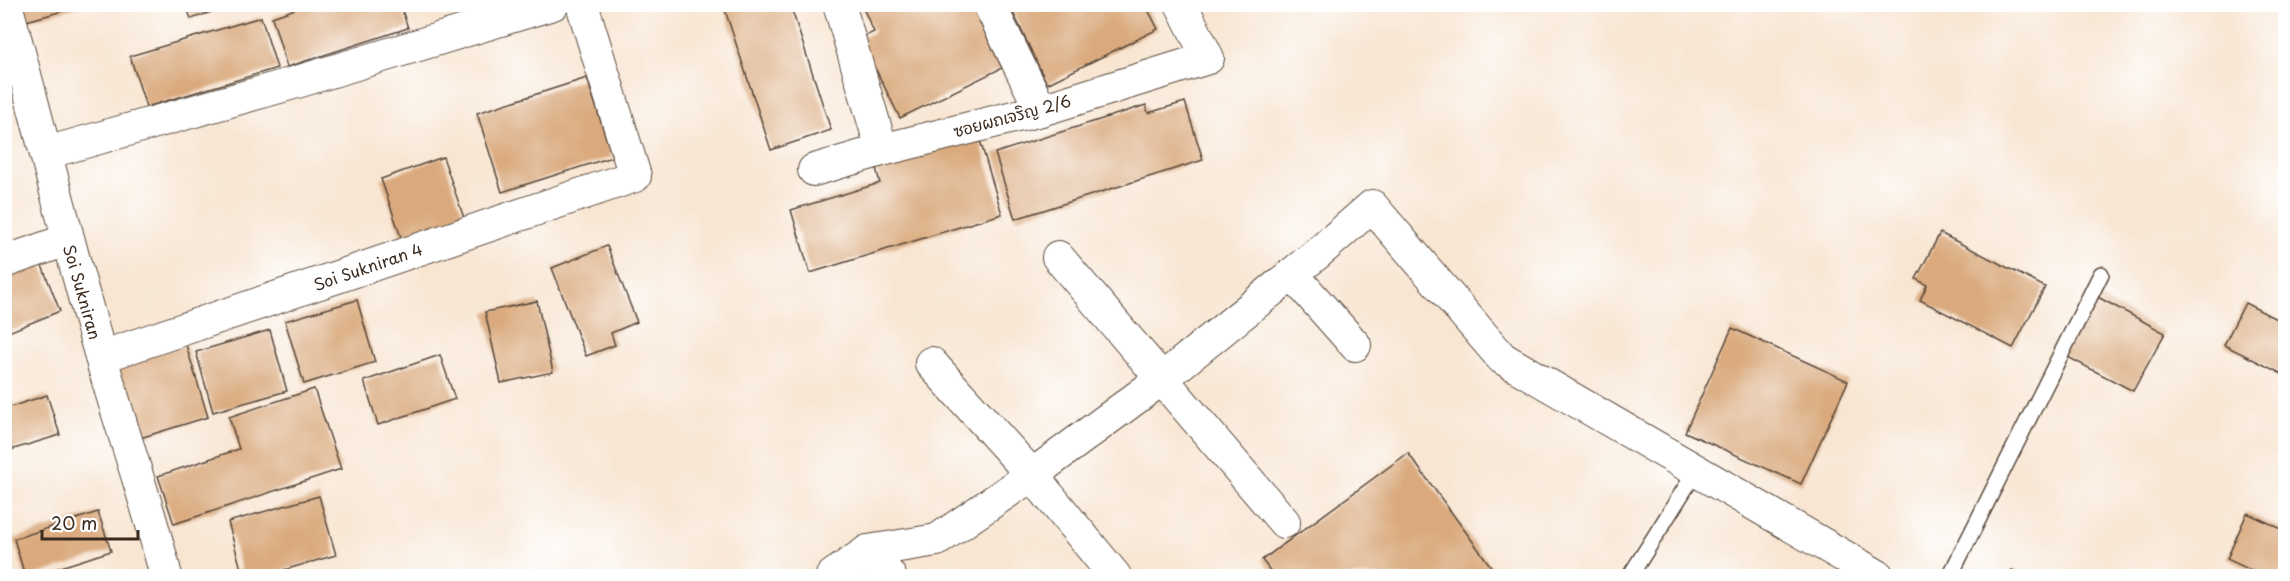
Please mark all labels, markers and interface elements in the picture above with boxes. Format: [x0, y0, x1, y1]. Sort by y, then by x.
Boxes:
street label: ซอยผถเจริญ 2/6 [950, 88, 1073, 142]
street label: Soi Sukniran 4 [310, 236, 425, 296]
street label: Soi Sukniran [58, 241, 108, 342]
scale bar [42, 503, 138, 541]
text: 20 m [51, 509, 97, 536]

